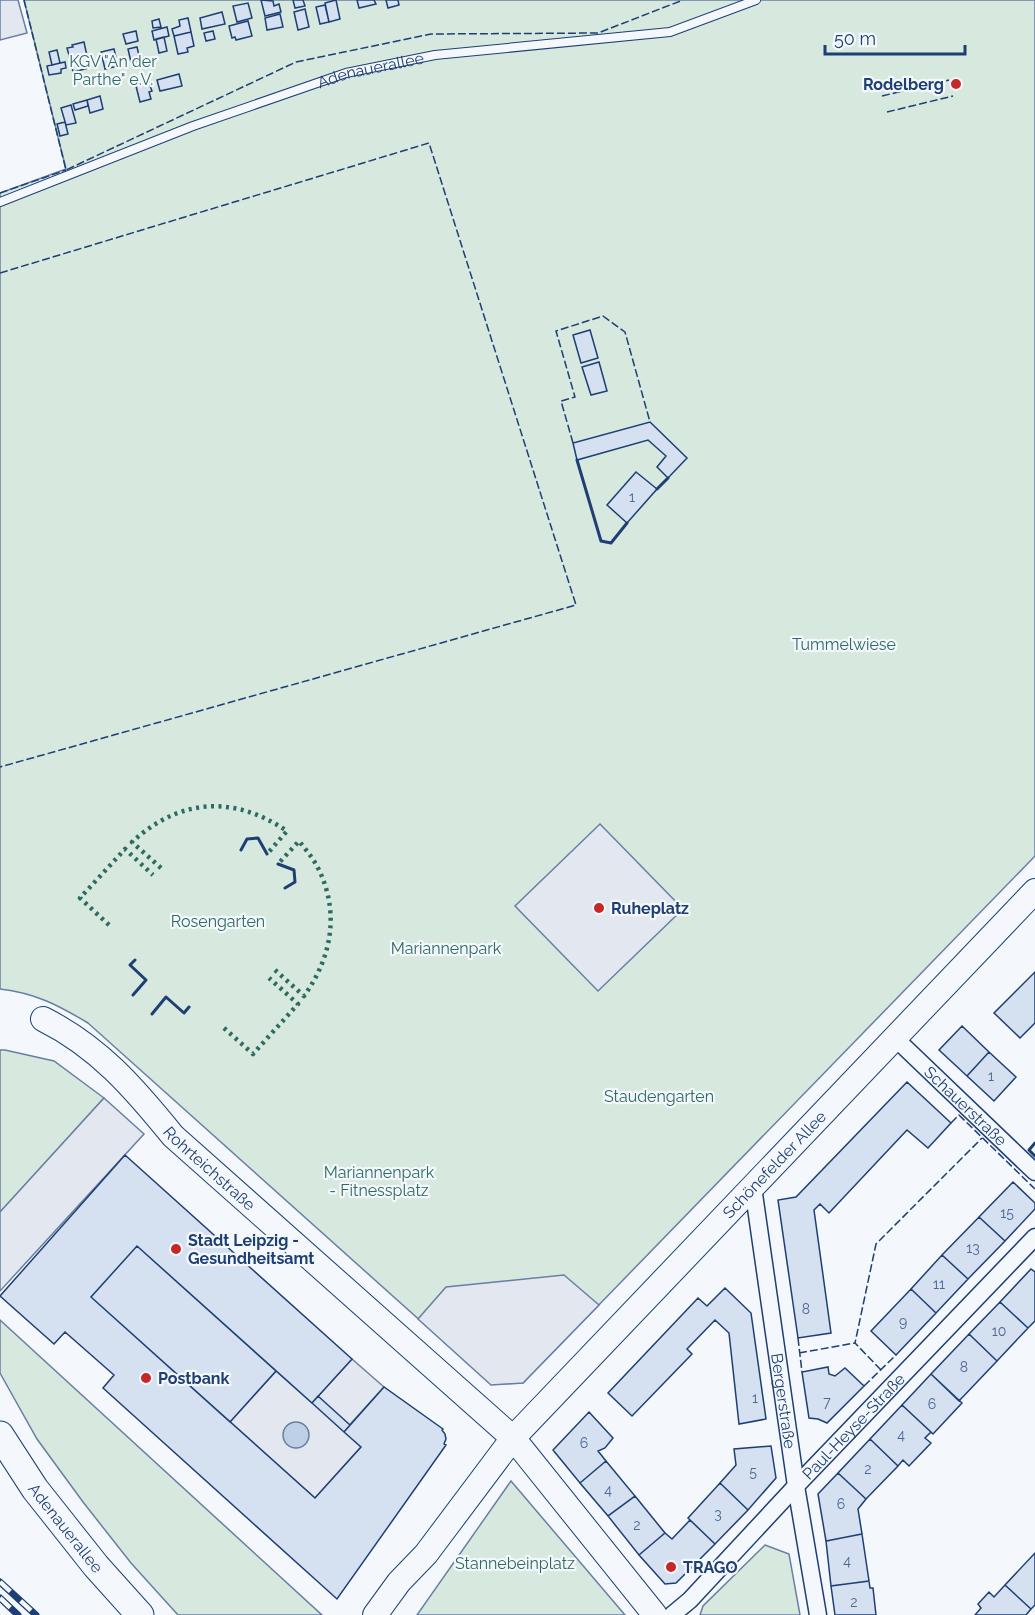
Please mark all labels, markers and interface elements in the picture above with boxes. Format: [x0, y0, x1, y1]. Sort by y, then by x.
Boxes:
scale bar [825, 18, 964, 56]
text: 50 m [834, 28, 876, 49]
street label: Adenauerallee [315, 49, 425, 92]
park label: KGV "An der Parthe" e.V. [69, 52, 157, 89]
place label: Rodelberg [863, 75, 944, 94]
marker: Rodelberg [949, 77, 963, 91]
house number: 1 [629, 489, 635, 505]
park label: Tummelwiese [792, 635, 896, 654]
place label: Ruheplatz [611, 899, 689, 918]
marker: Ruheplatz [592, 901, 606, 915]
park label: Rosengarten [171, 912, 265, 931]
park label: Mariannenpark [391, 939, 502, 958]
street label: Schauerstraße [920, 1062, 1011, 1150]
house number: 1 [988, 1068, 994, 1084]
park label: Staudengarten [604, 1087, 714, 1106]
street label: Schönefelder Allee [719, 1107, 830, 1222]
street label: Rohrteichstraße [159, 1123, 259, 1214]
park label: Mariannenpark - Fitnessplatz [324, 1163, 435, 1200]
house number: 15 [1000, 1205, 1014, 1221]
place label: Stadt Leipzig - Gesundheitsamt [188, 1231, 315, 1268]
house number: 13 [966, 1240, 980, 1256]
marker: Stadt Leipzig - Gesundheitsamt [169, 1242, 183, 1256]
house number: 11 [933, 1276, 945, 1292]
house number: 8 [802, 1301, 810, 1317]
house number: 9 [899, 1314, 907, 1330]
house number: 10 [992, 1323, 1006, 1339]
street label: Bergerstraße [767, 1352, 799, 1450]
house number: 8 [960, 1359, 968, 1375]
place label: Postbank [158, 1369, 229, 1388]
street label: Paul-Heyse-Straße [799, 1370, 909, 1484]
marker: Postbank [139, 1371, 153, 1385]
house number: 1 [752, 1390, 758, 1406]
house number: 7 [823, 1394, 831, 1410]
house number: 6 [928, 1396, 936, 1412]
house number: 4 [897, 1427, 905, 1443]
house number: 6 [580, 1435, 588, 1451]
house number: 2 [864, 1461, 872, 1477]
house number: 5 [749, 1464, 757, 1480]
street label: Adenauerallee [24, 1480, 107, 1577]
house number: 4 [604, 1482, 612, 1498]
house number: 6 [837, 1496, 845, 1512]
house number: 3 [714, 1506, 722, 1522]
house number: 2 [633, 1517, 641, 1533]
house number: 4 [843, 1553, 851, 1569]
park label: Stannebeinplatz [455, 1554, 575, 1573]
place label: TRAGO [683, 1558, 738, 1577]
marker: TRAGO [664, 1560, 678, 1574]
house number: 2 [850, 1594, 858, 1610]

